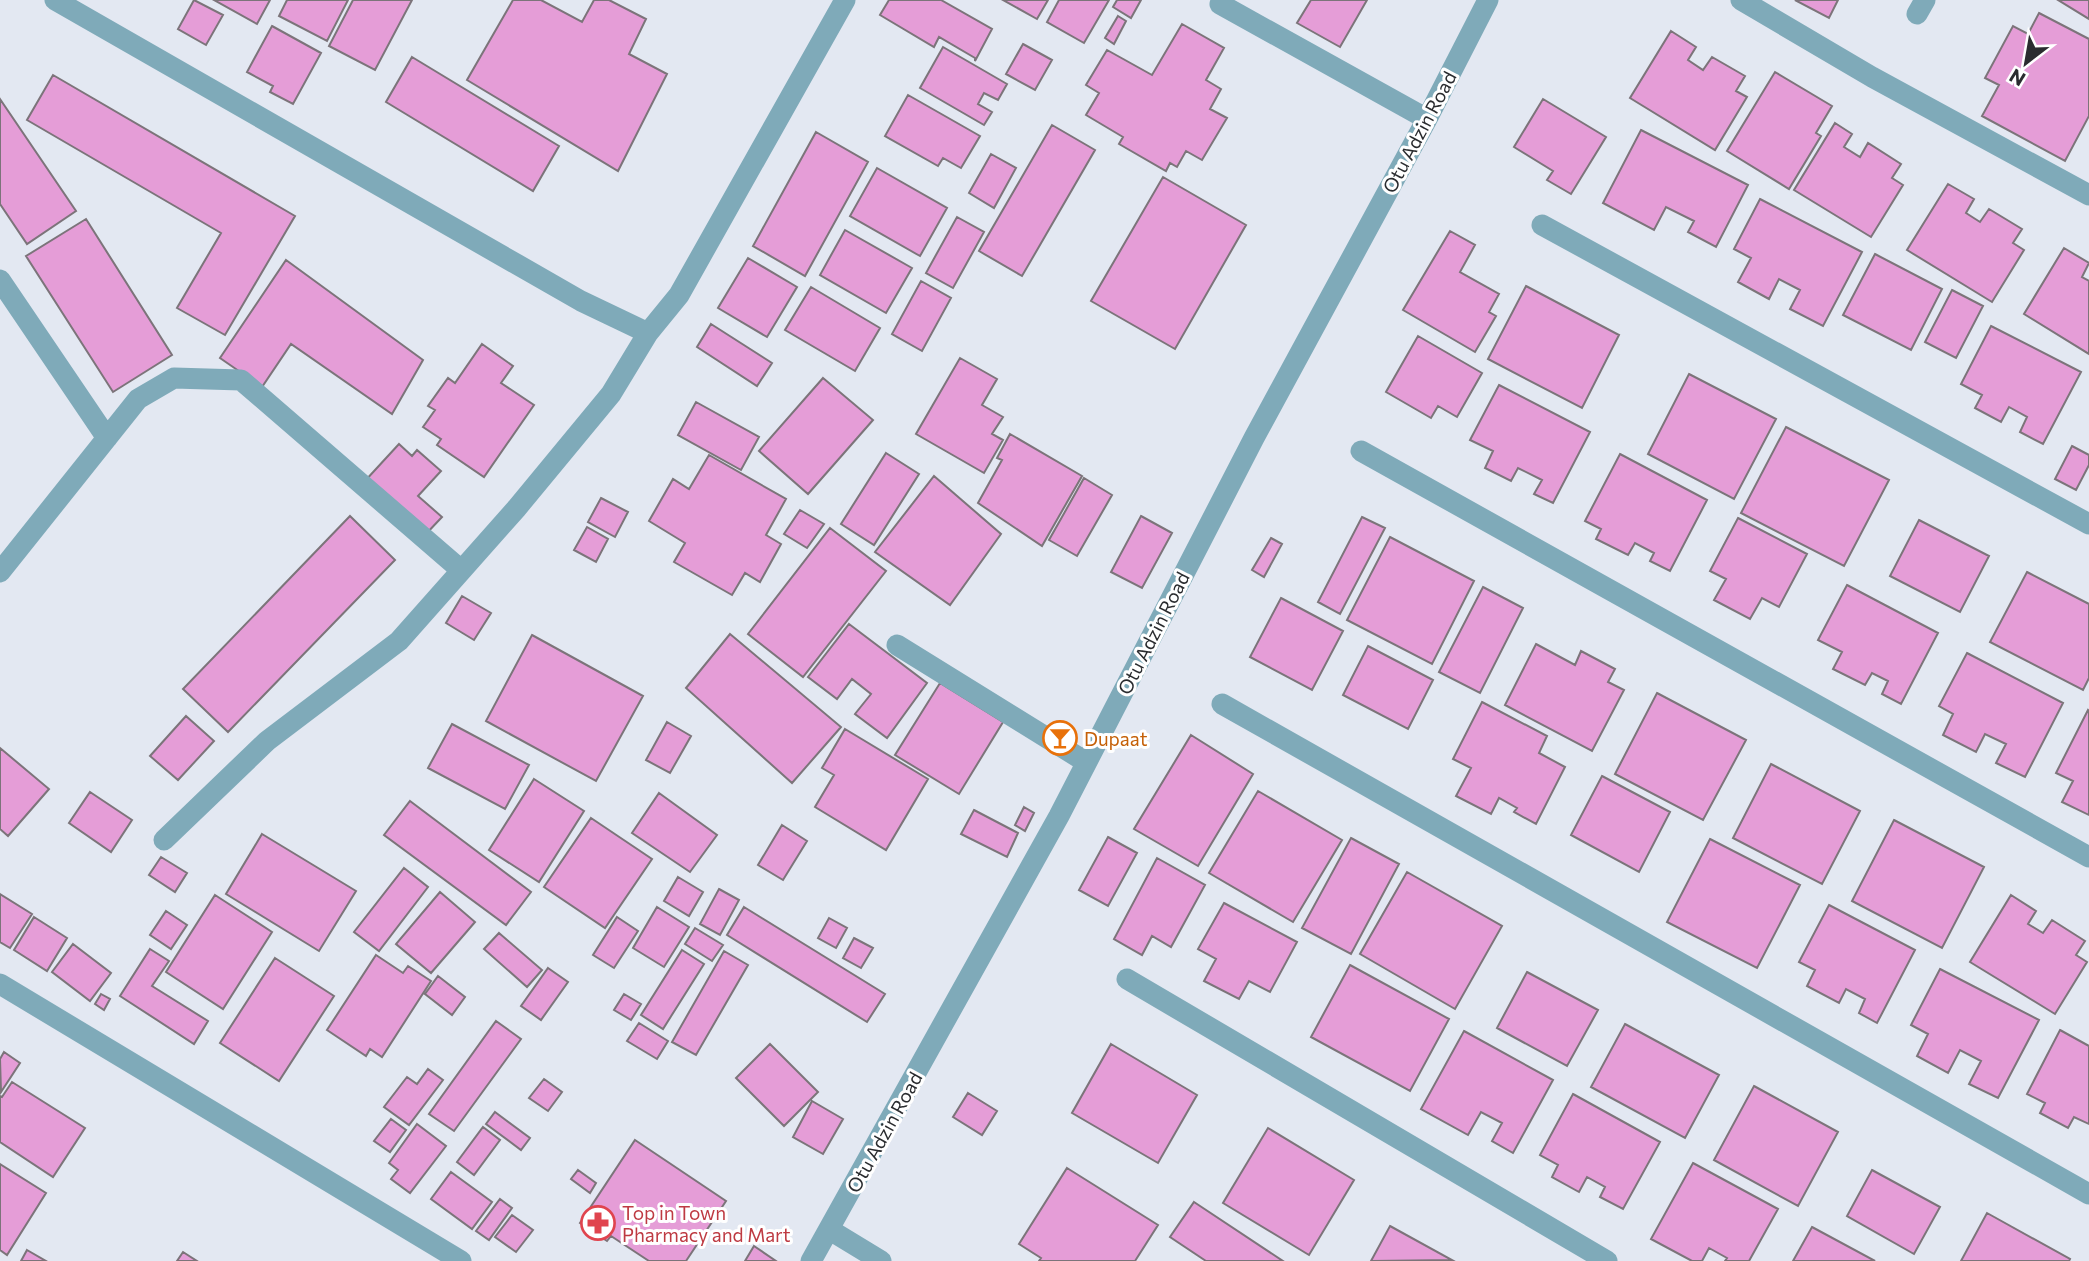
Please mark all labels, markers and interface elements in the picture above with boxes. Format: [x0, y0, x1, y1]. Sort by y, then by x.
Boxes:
north arrow [1991, 28, 2061, 98]
text: N [2005, 64, 2029, 92]
street label: Otu Adzin Road [1377, 67, 1461, 197]
street label: Otu Adzin Road [1112, 568, 1194, 698]
bar icon: Dupaat [1041, 719, 1079, 757]
place label: Dupaat [1084, 727, 1148, 750]
street label: Otu Adzin Road [841, 1068, 927, 1196]
place label: Top in Town Pharmacy and Mart [622, 1201, 791, 1246]
pharmacy icon: Top in Town Pharmacy and Mart [579, 1204, 617, 1242]

